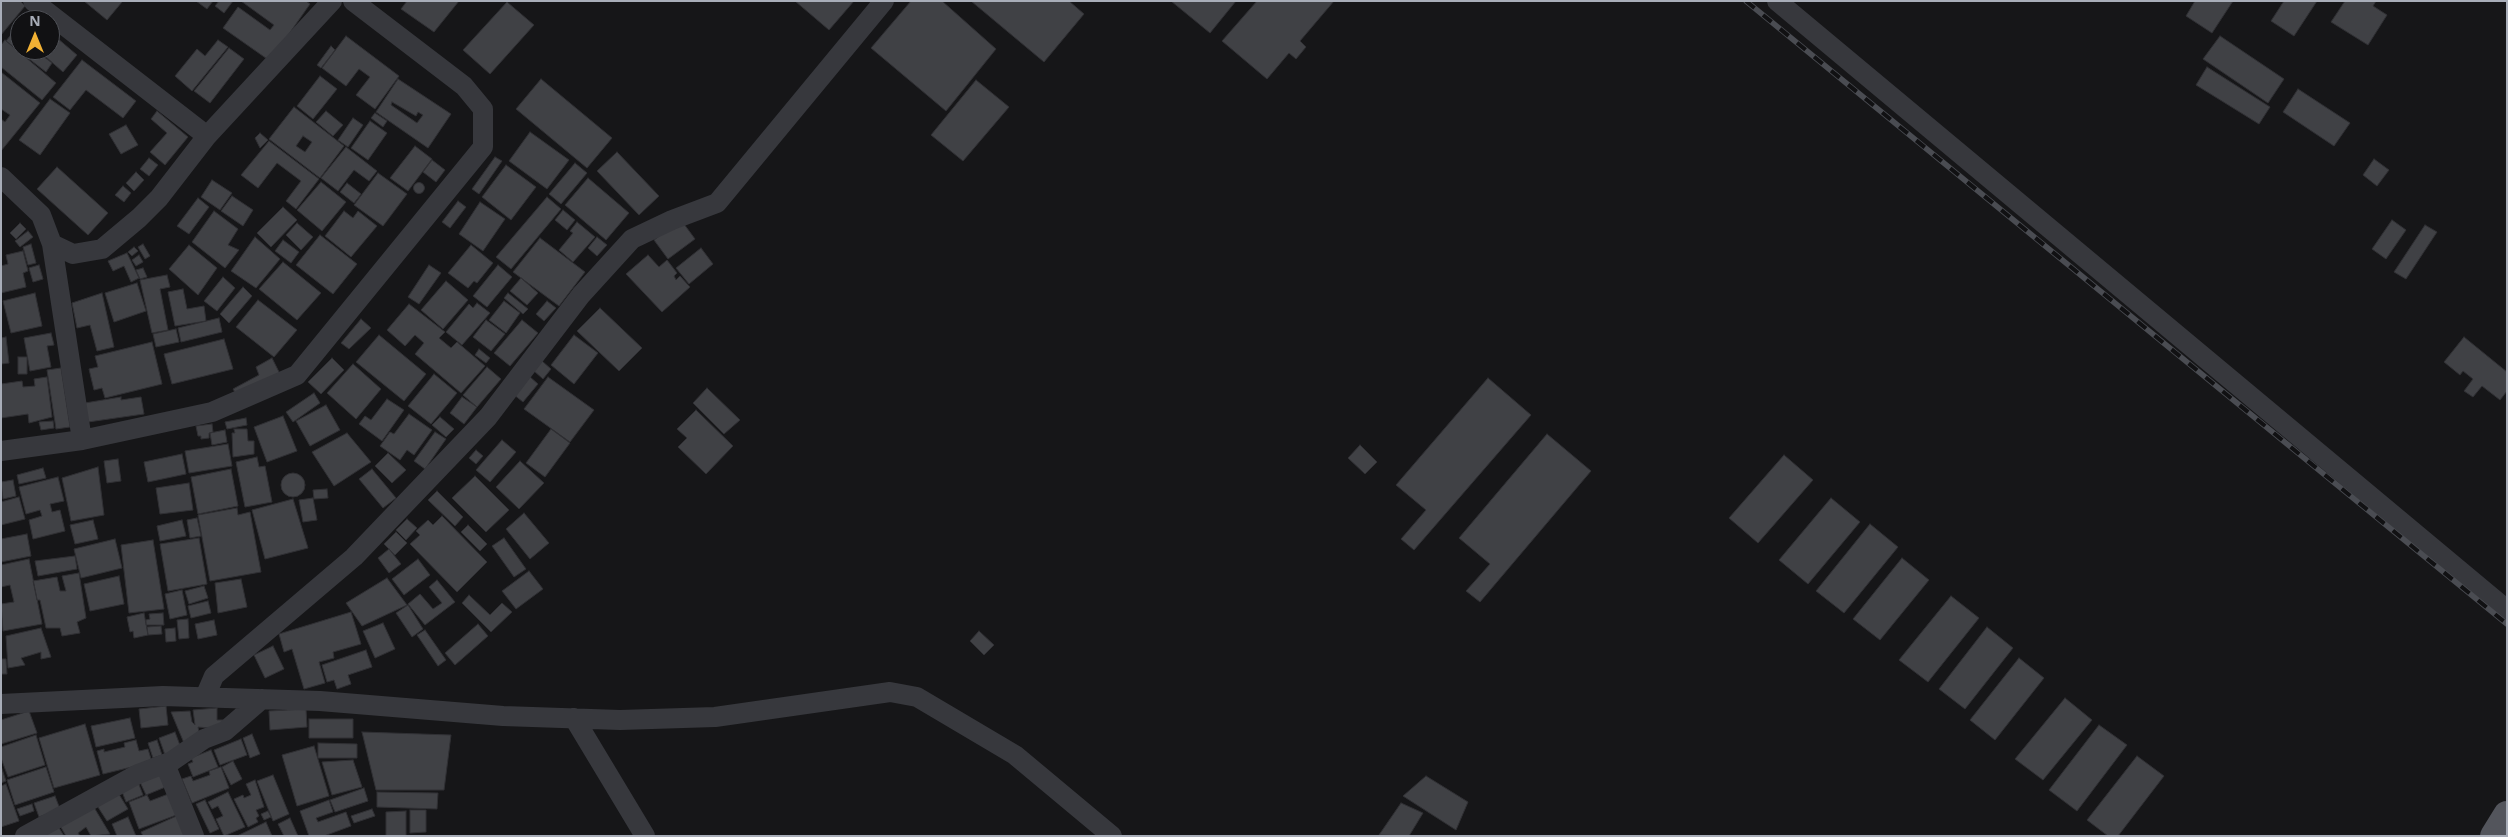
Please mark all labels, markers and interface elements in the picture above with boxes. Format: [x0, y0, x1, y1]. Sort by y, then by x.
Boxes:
north arrow [10, 10, 60, 60]
text: N [29, 11, 41, 30]

